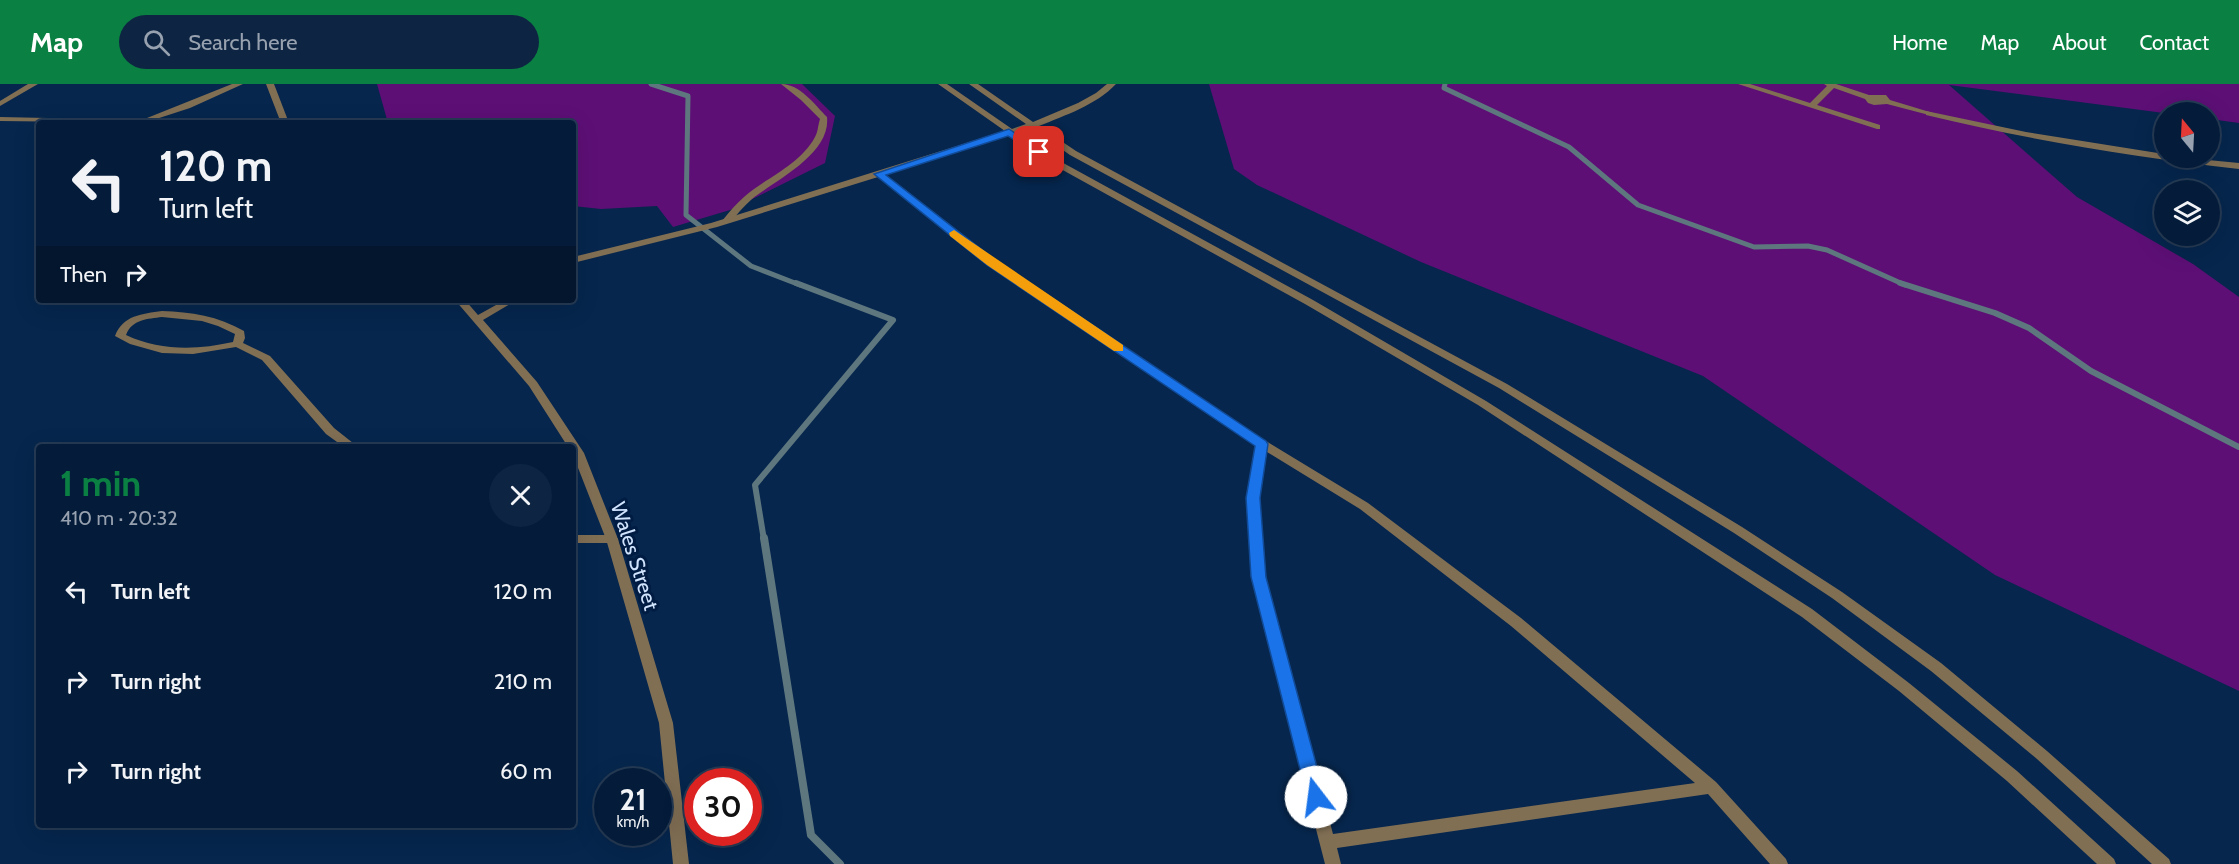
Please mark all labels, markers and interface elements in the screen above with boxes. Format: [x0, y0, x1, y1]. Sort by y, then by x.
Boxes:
search box [119, 15, 539, 69]
text: Map [30, 25, 83, 59]
icon: search [140, 26, 173, 59]
text: Search here [188, 29, 297, 56]
text: Home [1892, 30, 1948, 55]
text: Map [1981, 30, 2019, 55]
text: About [2052, 30, 2106, 55]
text: Contact [2139, 30, 2209, 55]
north arrow [2154, 102, 2220, 168]
map controls [2154, 102, 2220, 246]
pin [1013, 126, 1064, 177]
icon: arrive [1022, 135, 1055, 168]
text: 120 m [159, 140, 272, 192]
icon: left [60, 144, 138, 222]
button: layers [2154, 180, 2220, 246]
text: Turn left [159, 192, 253, 225]
icon: right [119, 258, 152, 291]
text: Then [60, 261, 107, 288]
text: 1 min [60, 461, 141, 505]
button: close [489, 464, 552, 527]
street label: Wales Street [606, 499, 664, 613]
text: 410 m · 20:32 [60, 506, 178, 530]
icon: left [60, 575, 93, 608]
text: Turn left [111, 578, 190, 605]
text: 120 m [494, 578, 552, 605]
icon: right [60, 665, 93, 698]
text: Turn right [111, 668, 201, 695]
text: 210 m [494, 668, 552, 695]
icon: right [60, 755, 93, 788]
text: Turn right [111, 758, 201, 785]
text: 60 m [500, 758, 552, 785]
position arrow [1284, 765, 1348, 829]
speed limit sign: 30 [684, 768, 762, 846]
text: 21 [620, 781, 646, 818]
text: km/h [617, 813, 649, 831]

